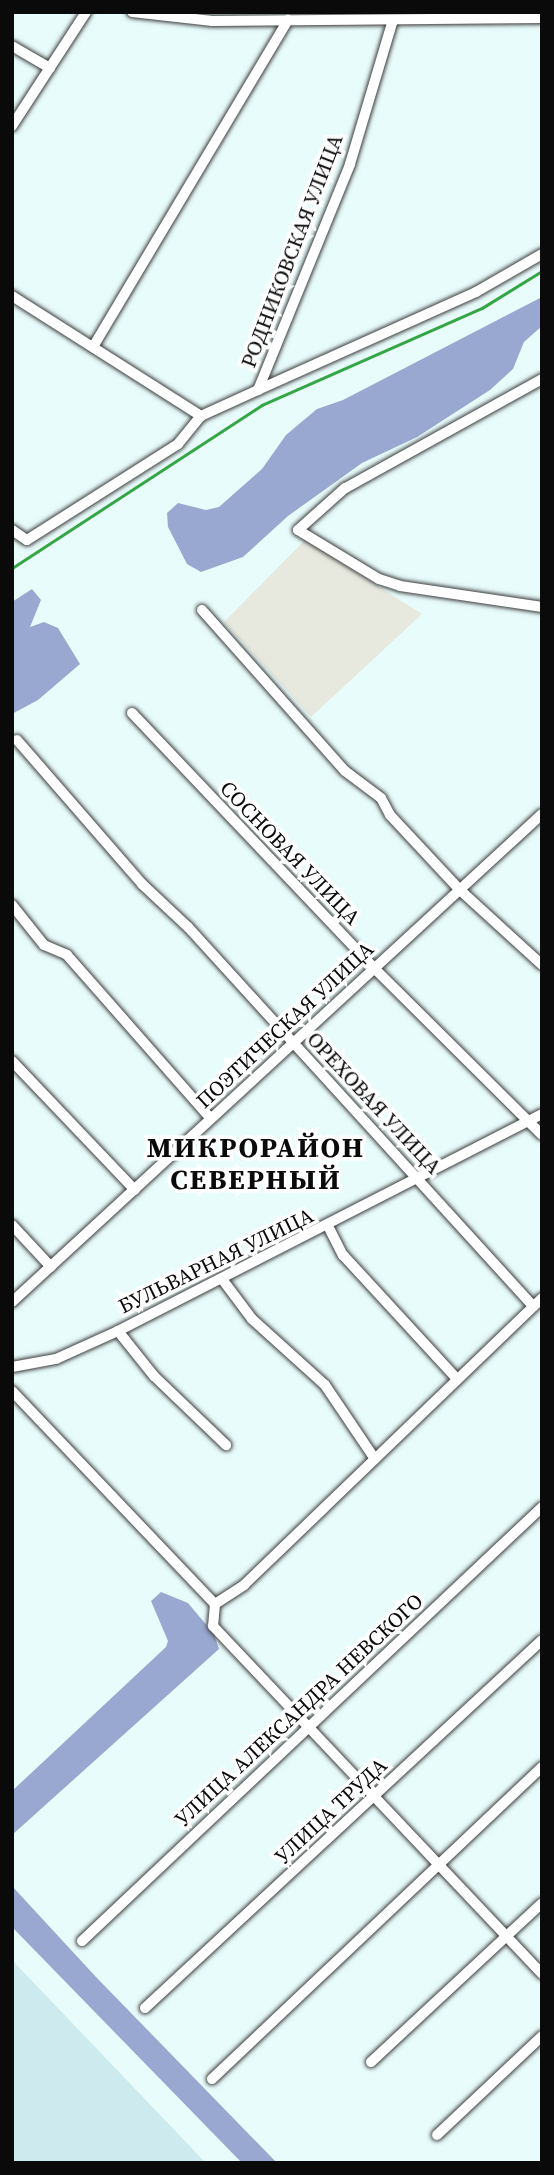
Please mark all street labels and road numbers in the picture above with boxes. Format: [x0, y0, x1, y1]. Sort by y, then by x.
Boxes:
street label: РОДНИКОВСКАЯ УЛИЦА [236, 131, 348, 371]
street label: СОСНОВАЯ УЛИЦА [215, 776, 365, 930]
street label: ПОЭТИЧЕСКАЯ УЛИЦА [191, 936, 379, 1114]
street label: ОРЕХОВАЯ УЛИЦА [302, 1027, 446, 1179]
street label: БУЛЬВАРНАЯ УЛИЦА [115, 1203, 317, 1319]
street label: УЛИЦА АЛЕКСАНДРА НЕВСКОГО [170, 1588, 428, 1832]
street label: УЛИЦА ТРУДА [270, 1753, 392, 1869]

